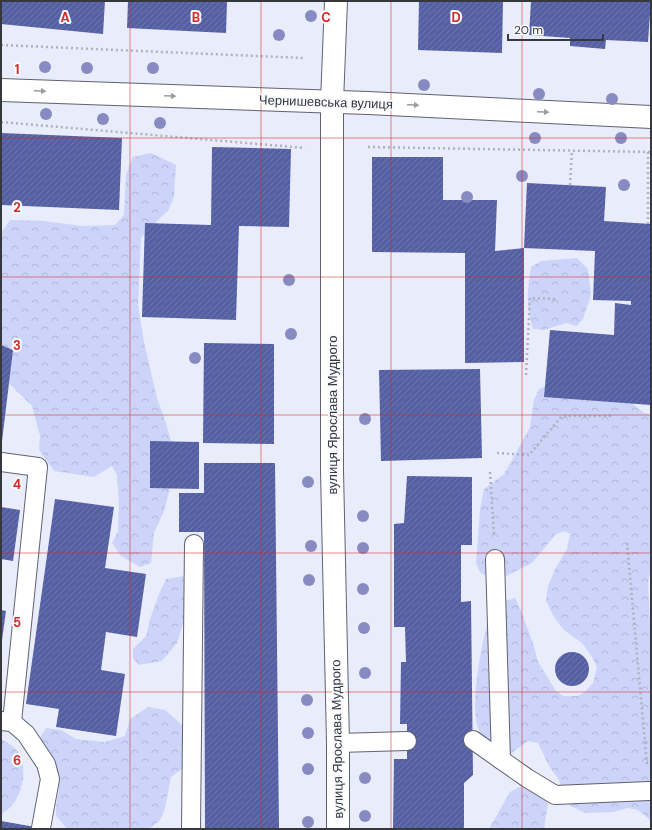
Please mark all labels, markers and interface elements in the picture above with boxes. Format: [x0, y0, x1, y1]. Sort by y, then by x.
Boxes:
text: A [60, 9, 70, 26]
text: B [192, 9, 200, 26]
text: C [321, 9, 331, 26]
text: D [451, 9, 461, 26]
scale bar [508, 16, 603, 42]
text: 20 m [514, 22, 543, 38]
text: 1 [15, 61, 19, 78]
one-way arrow [34, 88, 46, 95]
street label: Чернишевська вулиця [259, 91, 393, 113]
one-way arrow [164, 93, 177, 99]
one-way arrow [407, 102, 419, 109]
one-way arrow [537, 108, 549, 115]
text: 2 [13, 199, 21, 216]
street label: вулиця Ярослава Мудрого [324, 335, 341, 495]
text: 3 [13, 337, 21, 354]
text: 4 [13, 476, 21, 493]
text: 5 [13, 614, 21, 631]
street label: вулиця Ярослава Мудрого [327, 659, 347, 819]
text: 6 [13, 752, 21, 769]

